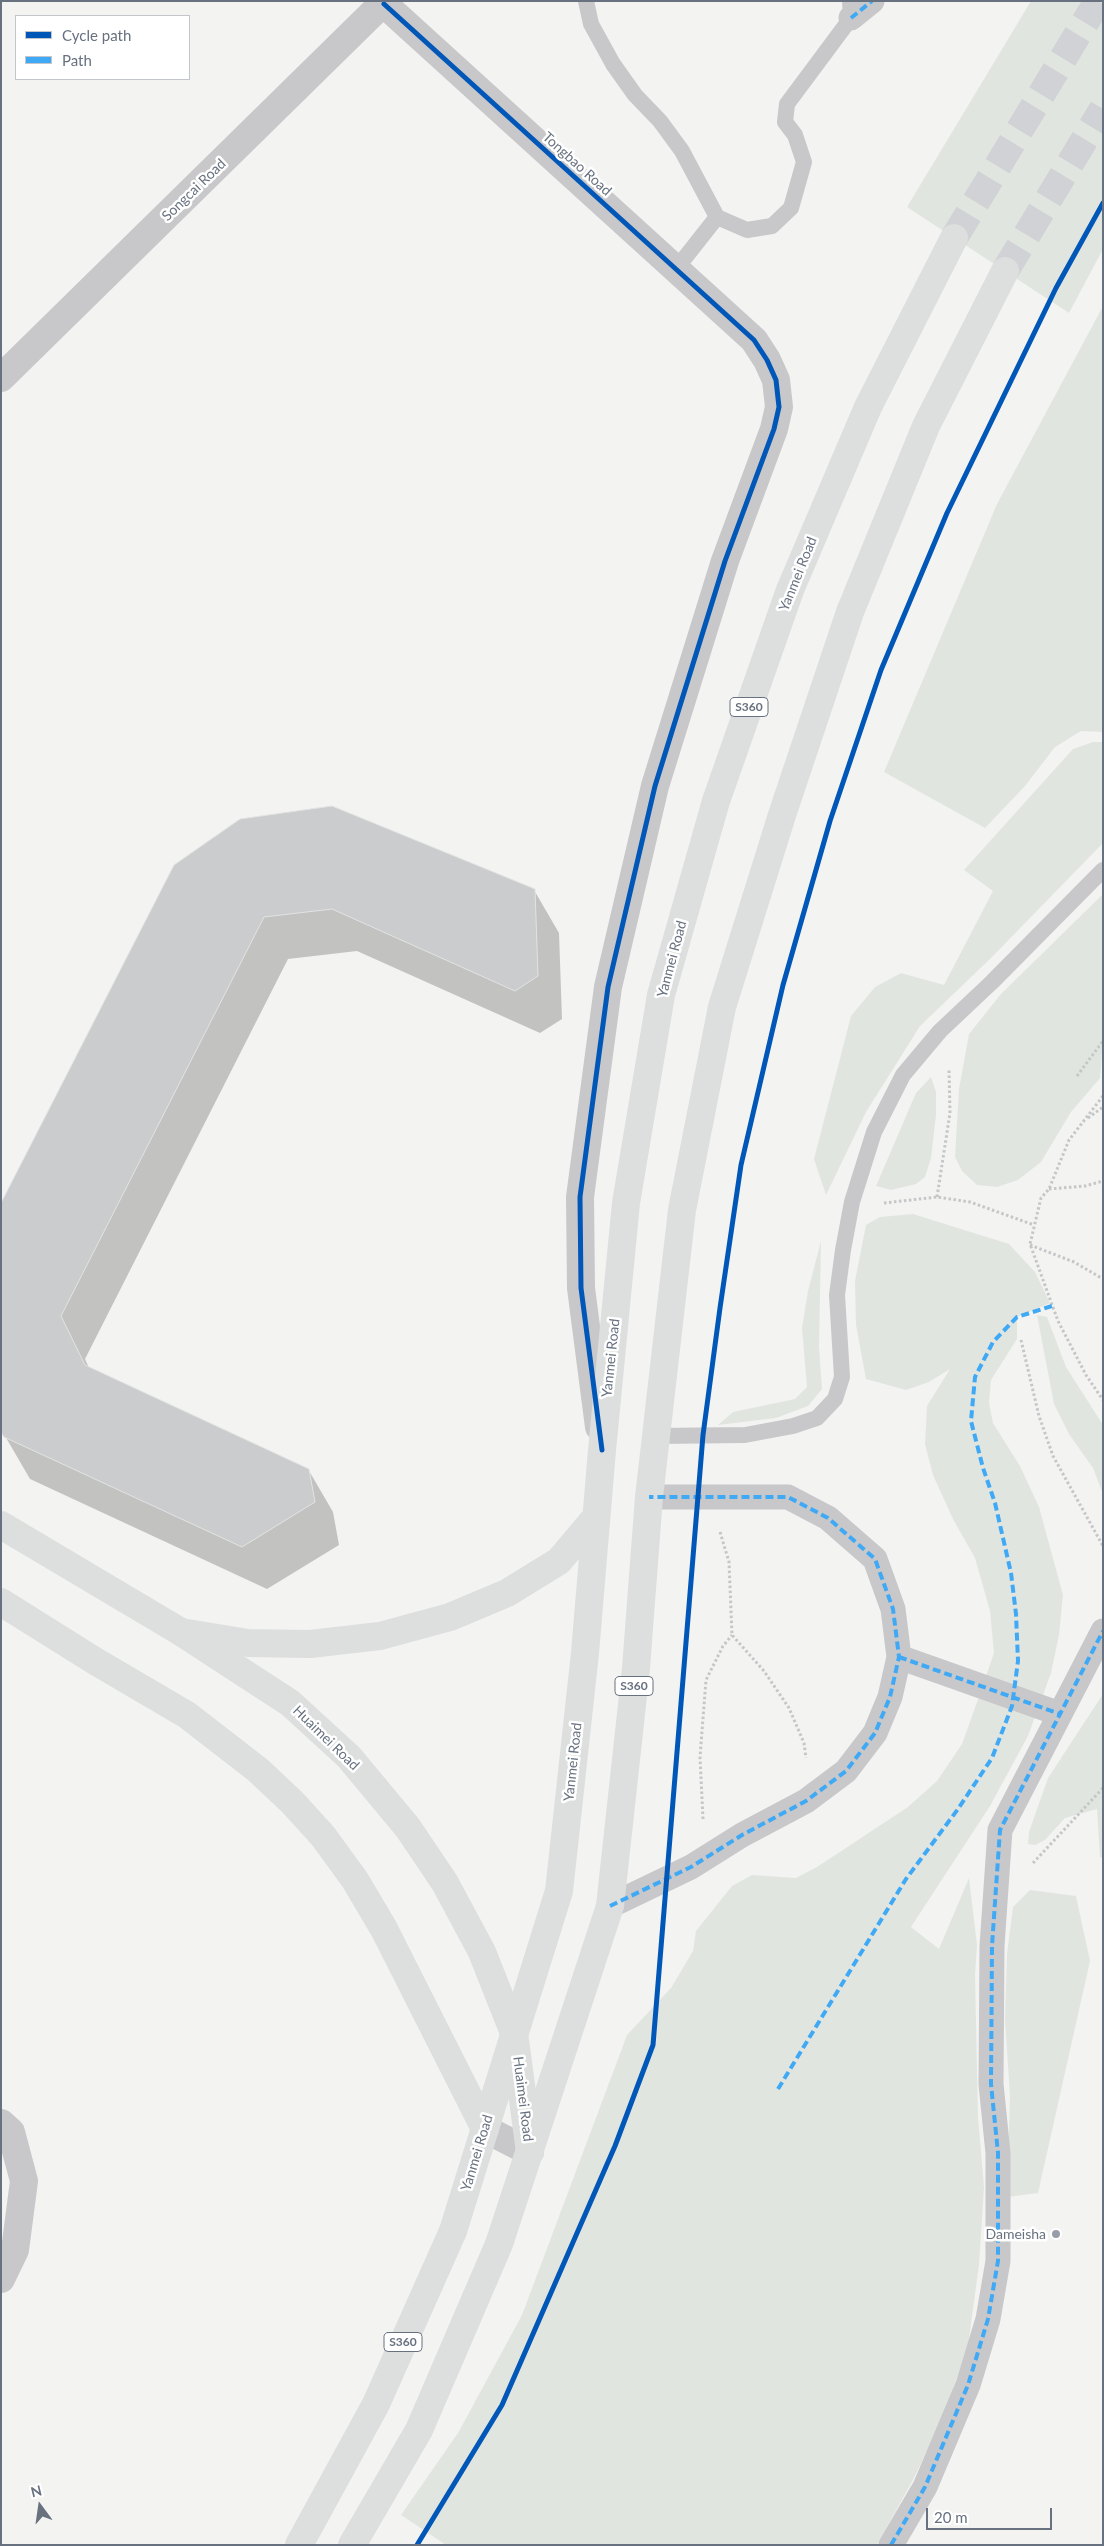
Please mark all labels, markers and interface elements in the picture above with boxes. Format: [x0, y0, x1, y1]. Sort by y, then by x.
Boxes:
legend [15, 15, 190, 80]
text: Cycle path [62, 26, 131, 44]
text: Path [62, 51, 92, 69]
street label: Tongbao Road [539, 129, 615, 199]
street label: Songcai Road [159, 155, 229, 225]
street label: Yanmei Road [775, 534, 821, 614]
road number: S360 [730, 698, 768, 716]
street label: Yanmei Road [654, 919, 690, 999]
street label: Yanmei Road [599, 1318, 623, 1398]
road number: S360 [615, 1676, 653, 1695]
street label: Huaimei Road [289, 1702, 363, 1774]
street label: Yanmei Road [561, 1722, 585, 1802]
street label: Huaimei Road [509, 2056, 537, 2142]
street label: Yanmei Road [457, 2113, 497, 2193]
place label: Dameisha [985, 2226, 1046, 2242]
marker: Dameisha [1050, 2228, 1062, 2240]
road number: S360 [384, 2332, 422, 2352]
north arrow [15, 2481, 65, 2531]
text: N [29, 2481, 44, 2501]
scale bar [929, 2498, 1055, 2530]
text: 20 m [934, 2508, 968, 2526]

